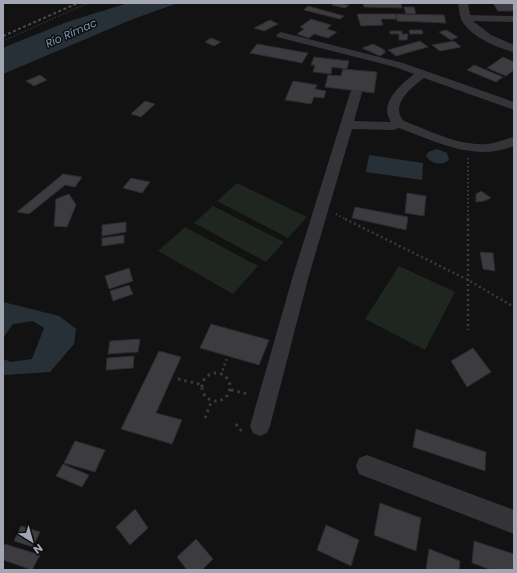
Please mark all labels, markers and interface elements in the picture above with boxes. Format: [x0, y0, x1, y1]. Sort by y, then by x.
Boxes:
water label: Río Rímac [43, 14, 99, 51]
north arrow [12, 521, 52, 561]
text: N [30, 540, 46, 558]

